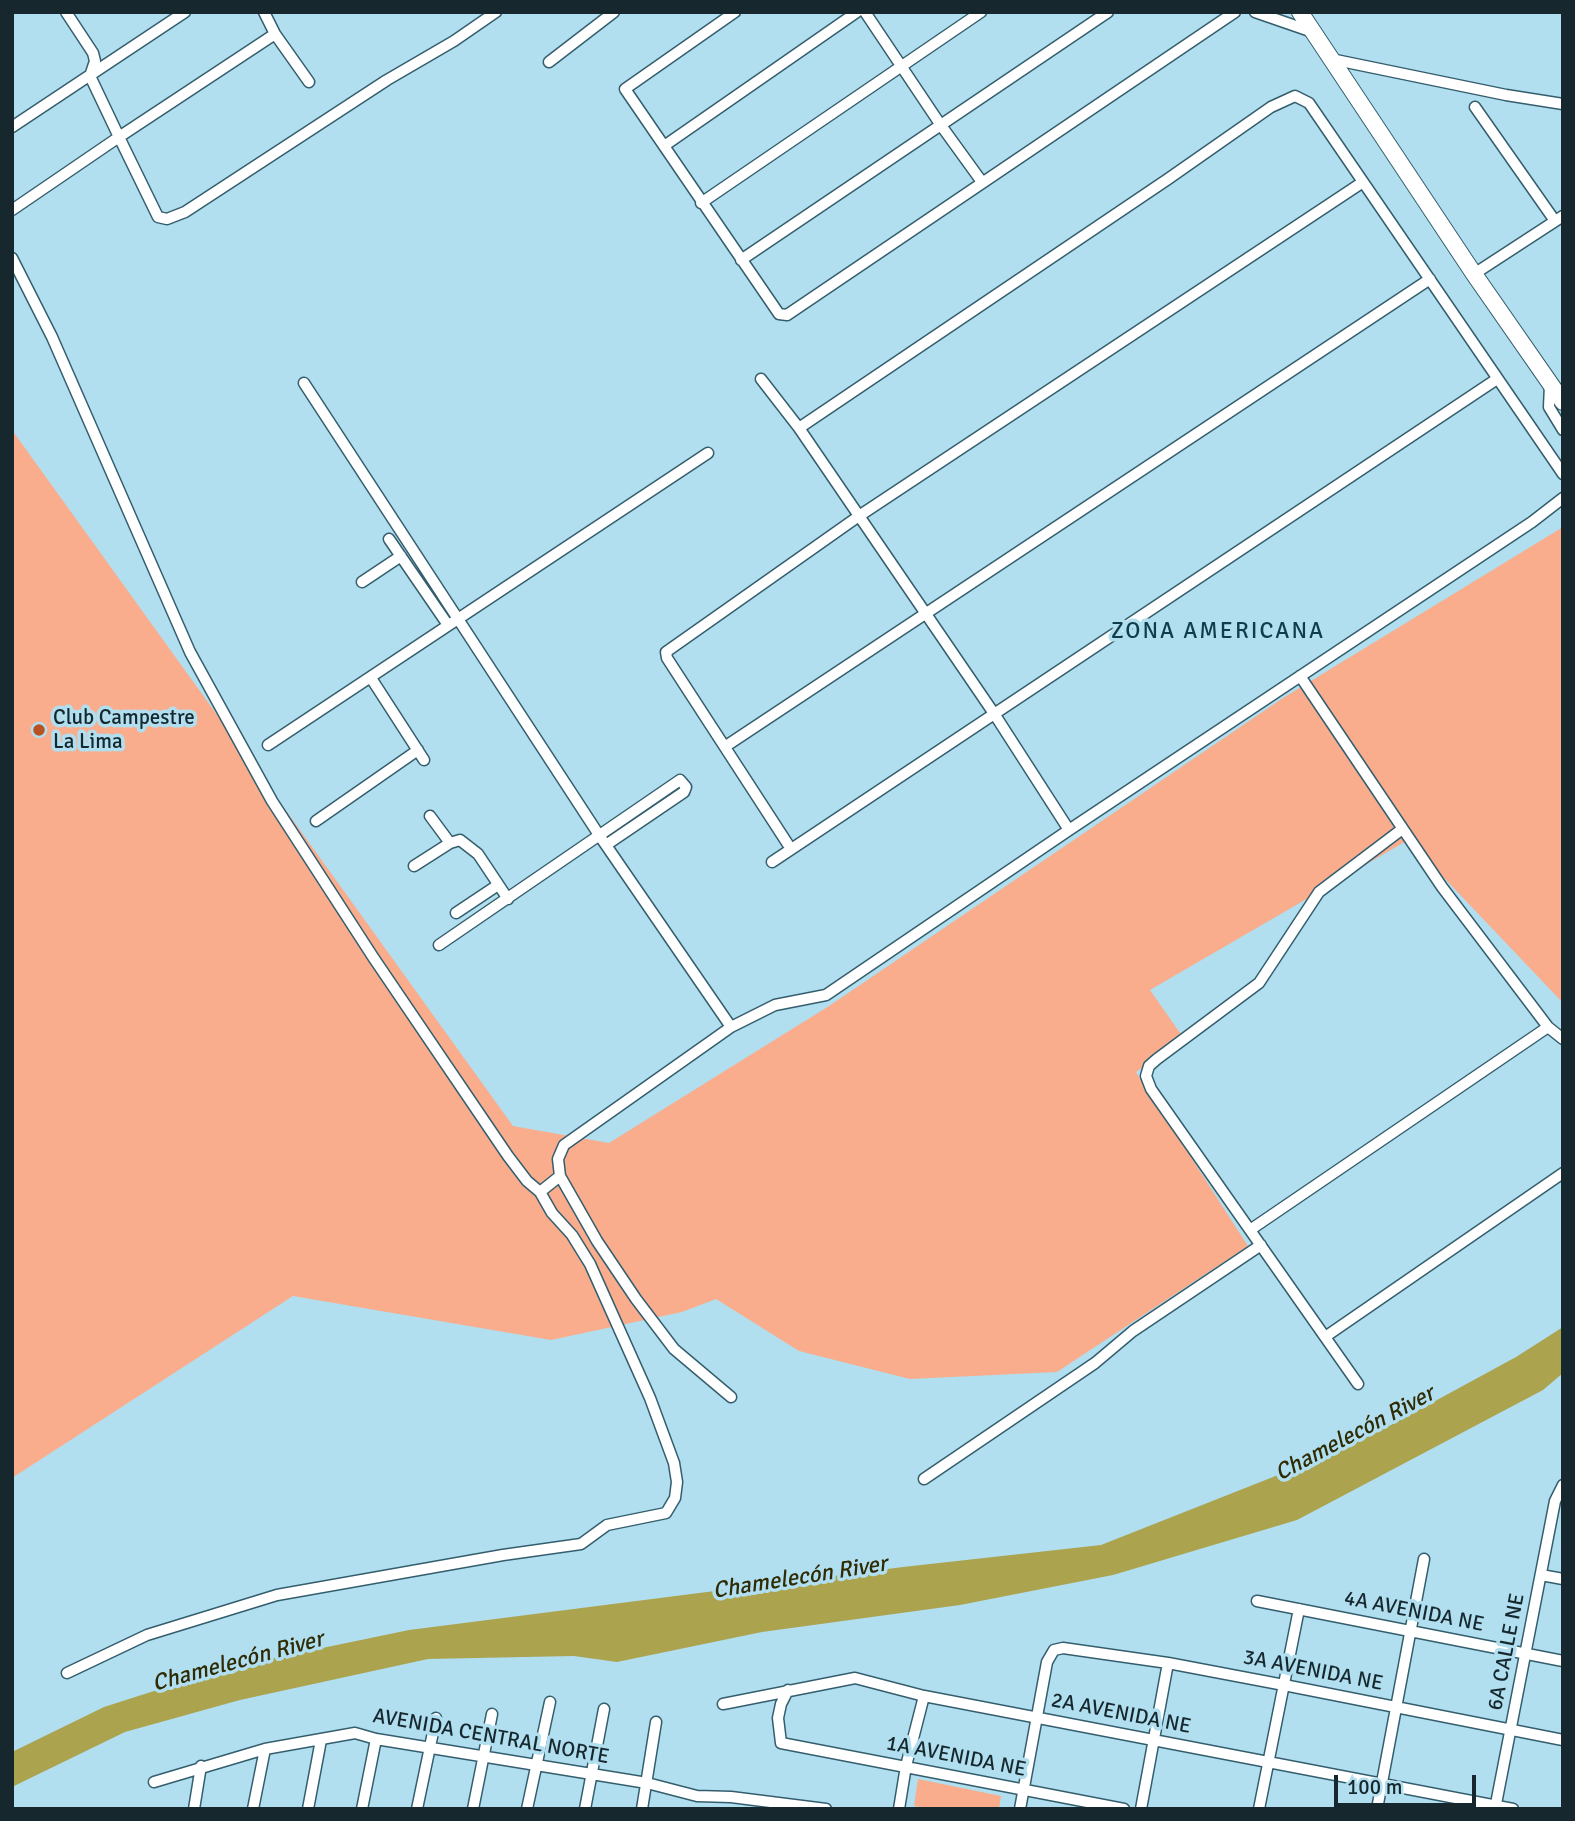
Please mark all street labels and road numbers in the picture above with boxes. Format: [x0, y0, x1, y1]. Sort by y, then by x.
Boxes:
street label: 4A AVENIDA NE [1342, 1586, 1486, 1638]
street label: 6A CALLE NE [1483, 1591, 1531, 1713]
street label: 3A AVENIDA NE [1241, 1645, 1385, 1697]
street label: 2A AVENIDA NE [1049, 1688, 1193, 1740]
street label: AVENIDA CENTRAL NORTE [371, 1704, 611, 1770]
street label: 1A AVENIDA NE [884, 1731, 1028, 1783]

